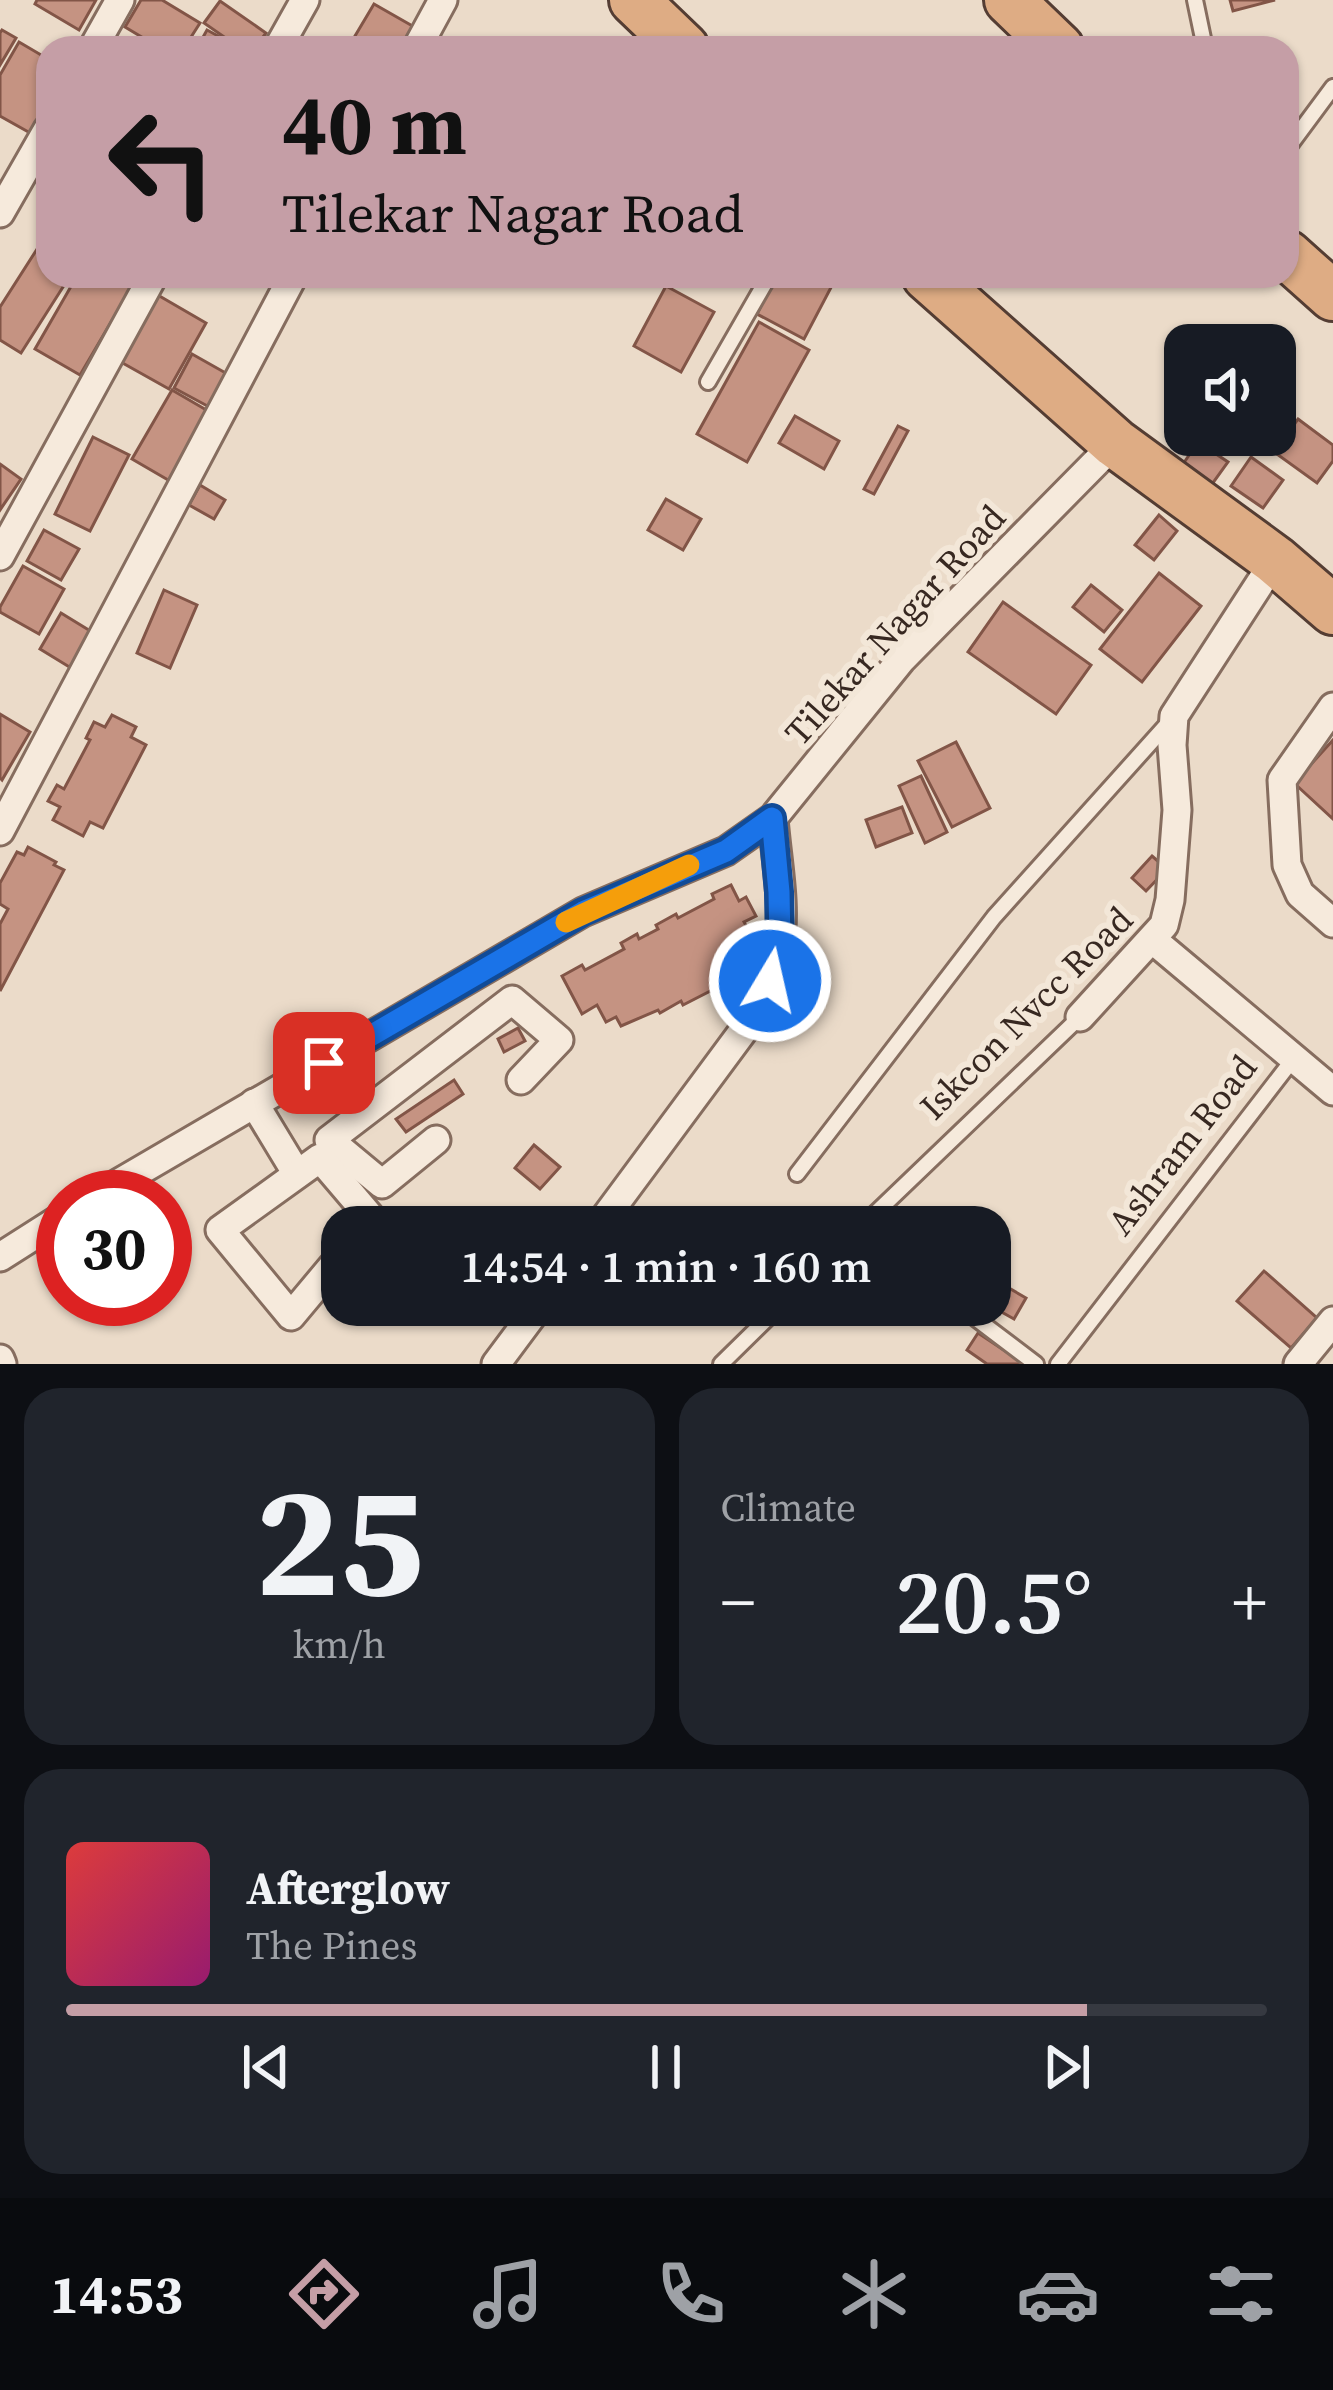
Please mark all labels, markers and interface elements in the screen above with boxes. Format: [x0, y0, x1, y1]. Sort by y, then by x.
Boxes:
text: 40 m [282, 67, 467, 182]
icon: left [84, 84, 240, 240]
text: Tilekar Nagar Road [282, 176, 744, 250]
map controls [1164, 324, 1296, 456]
button: sound [1164, 324, 1296, 456]
street label: Tilekar Nagar Road [774, 494, 1016, 756]
street label: Iskcon Nvcc Road [909, 896, 1143, 1130]
position arrow [707, 918, 833, 1044]
pin [273, 1012, 375, 1114]
icon: arrive [291, 1030, 357, 1096]
street label: Ashram Road [1096, 1045, 1268, 1245]
speed limit sign: 30 [36, 1170, 192, 1326]
text: 14:54 · 1 min · 160 m [461, 1235, 871, 1297]
text: 25 [255, 1433, 424, 1647]
text: Climate [721, 1481, 856, 1534]
text: 20.5° [895, 1540, 1092, 1663]
text: − [721, 1557, 755, 1647]
text: + [1232, 1557, 1267, 1647]
text: km/h [293, 1618, 386, 1671]
text: Afterglow [246, 1857, 450, 1919]
text: The Pines [246, 1919, 417, 1972]
icon: previous [233, 2034, 299, 2100]
icon: pause [633, 2034, 699, 2100]
icon: next [1034, 2034, 1100, 2100]
icon: directions [282, 2252, 366, 2336]
icon: music [466, 2252, 550, 2336]
icon: phone [649, 2252, 733, 2336]
icon: climate [832, 2252, 916, 2336]
icon: car [1016, 2252, 1100, 2336]
icon: filters [1199, 2252, 1283, 2336]
text: 14:53 [50, 2257, 183, 2331]

